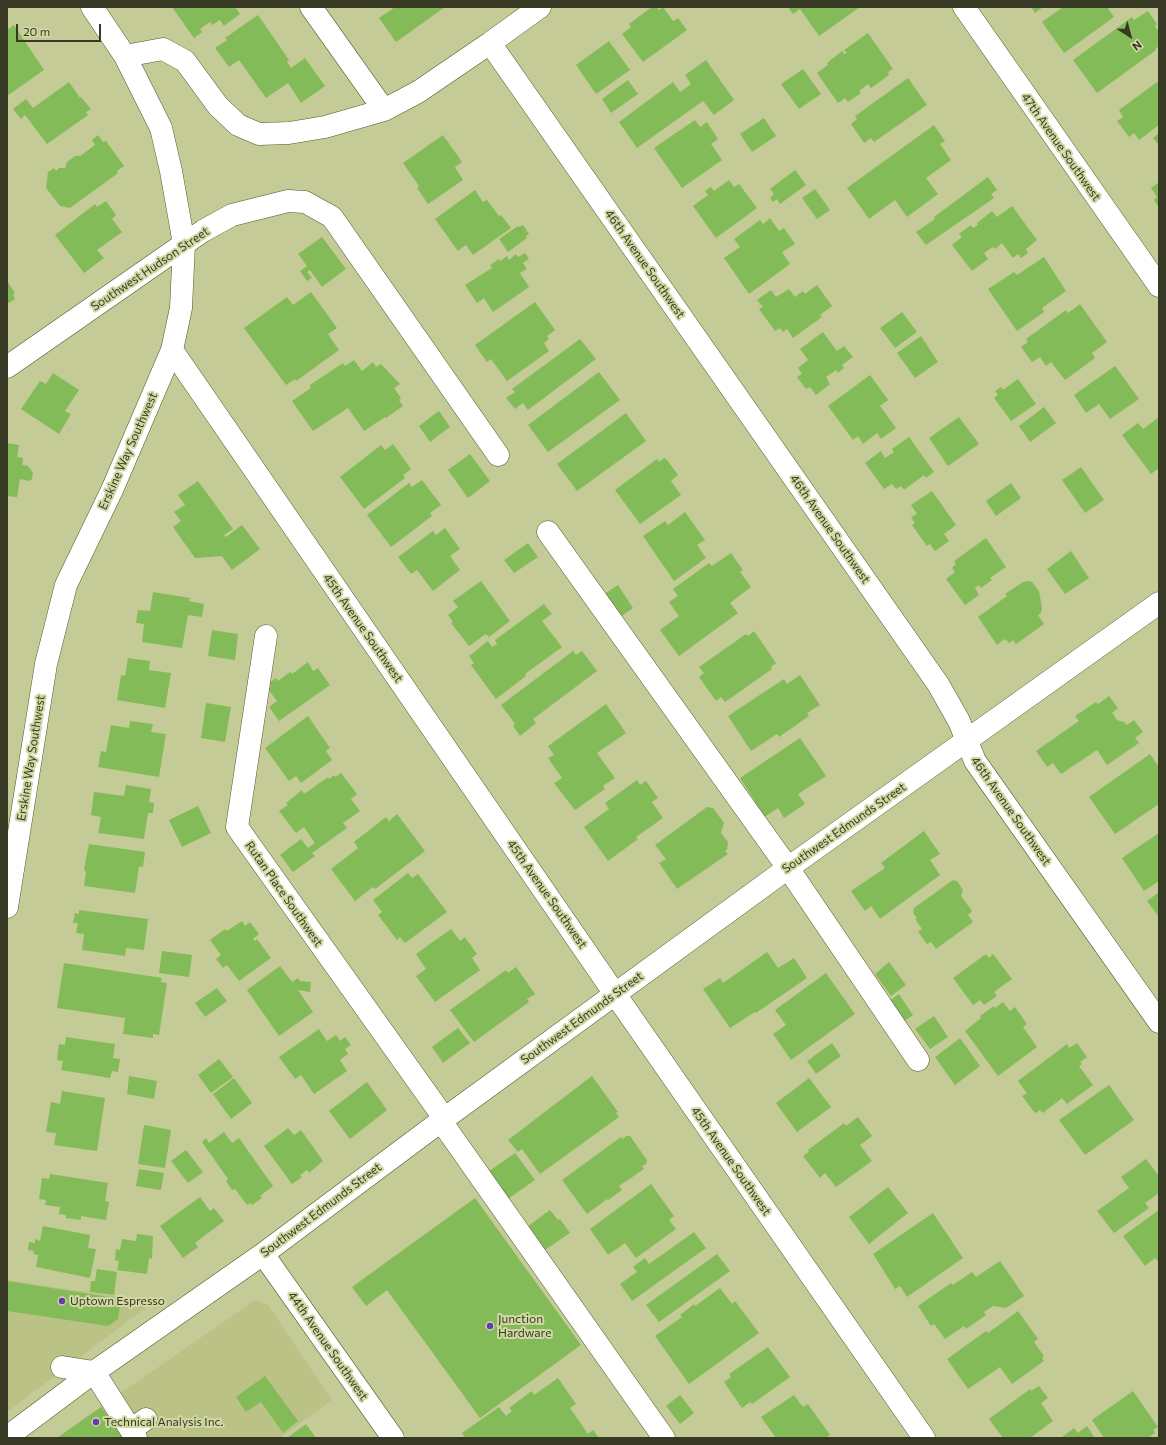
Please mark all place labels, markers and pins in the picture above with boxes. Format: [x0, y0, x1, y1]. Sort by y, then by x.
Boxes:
place label: Uptown Espresso [70, 1294, 165, 1308]
marker: Uptown Espresso [57, 1296, 67, 1306]
place label: Junction Hardware [498, 1312, 551, 1340]
marker: Junction Hardware [485, 1321, 495, 1331]
place label: Technical Analysis Inc. [104, 1415, 223, 1429]
marker: Technical Analysis Inc. [91, 1417, 101, 1427]

